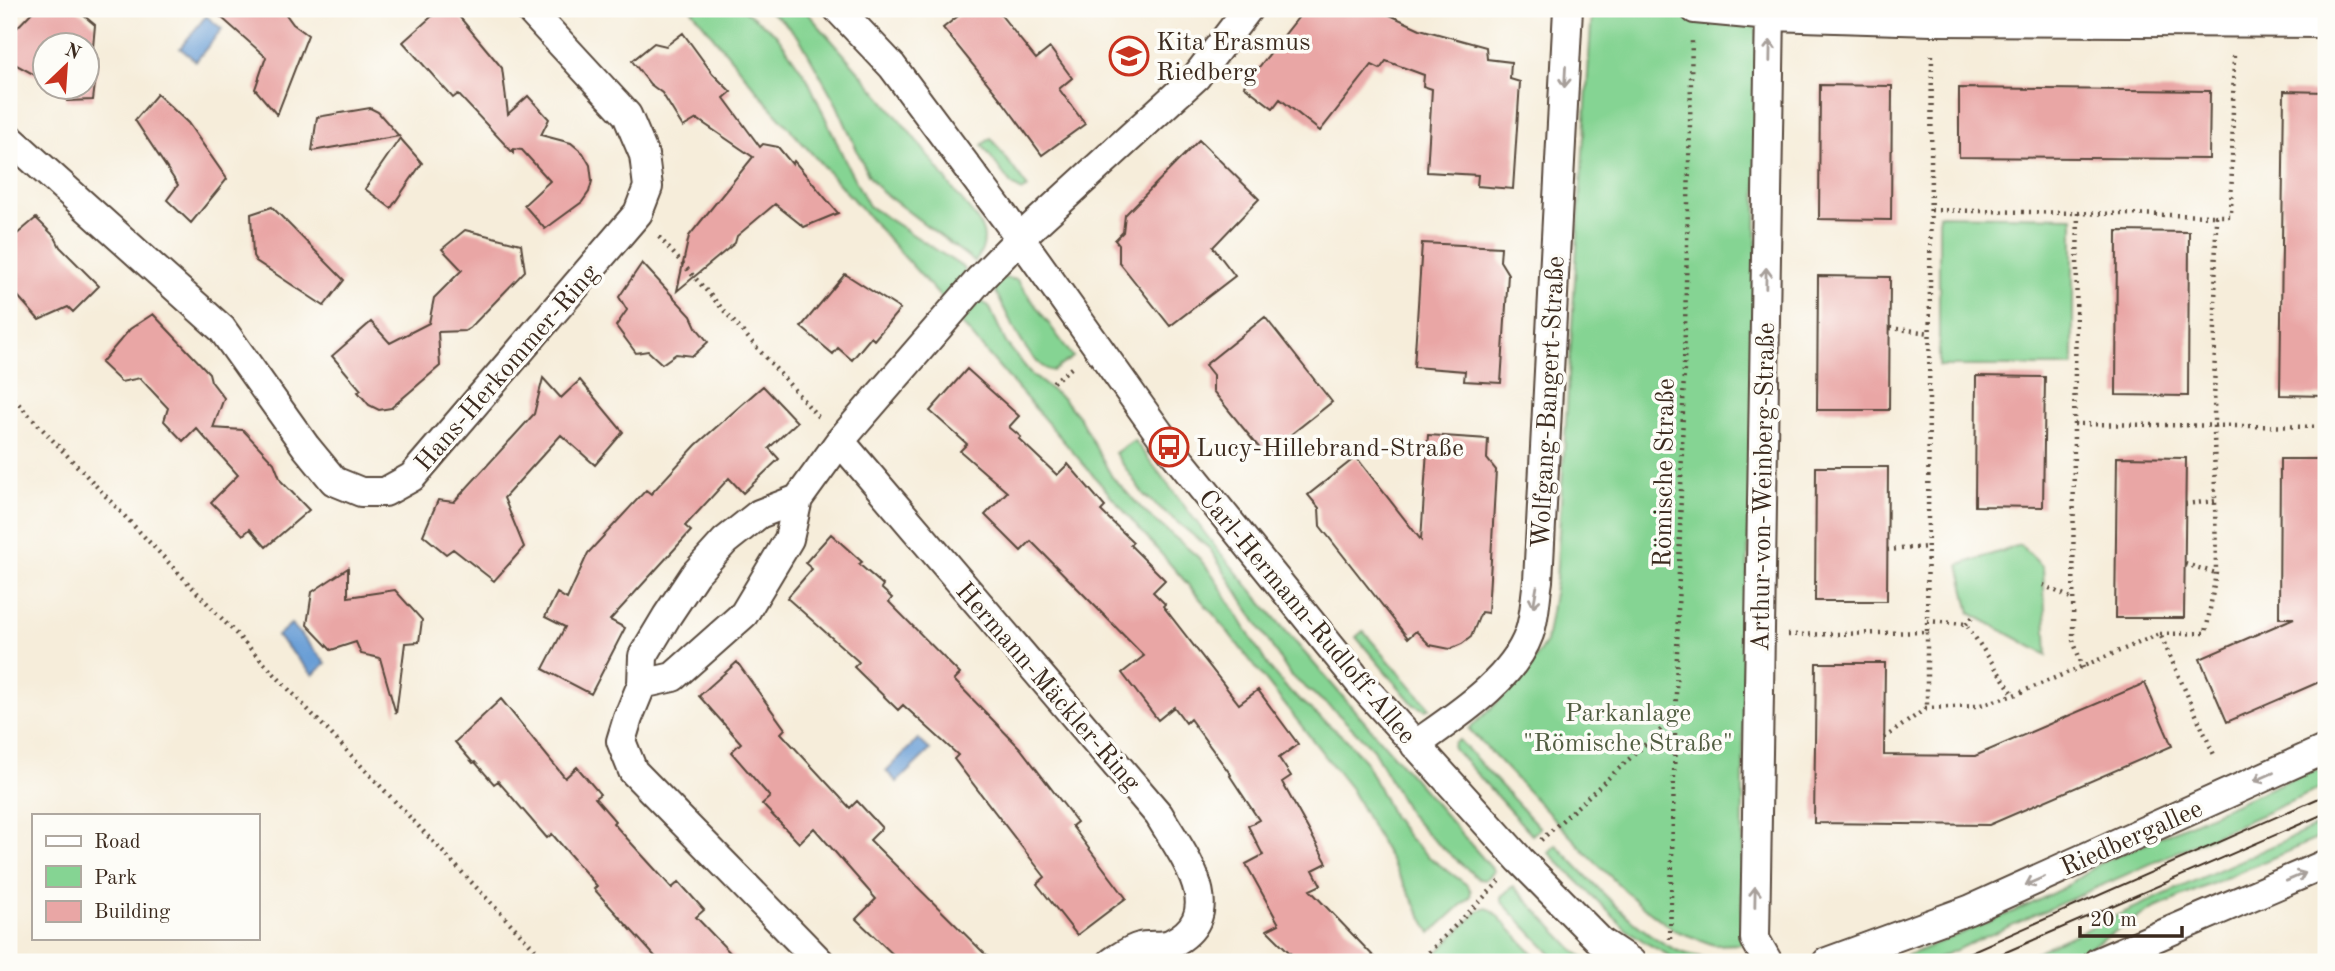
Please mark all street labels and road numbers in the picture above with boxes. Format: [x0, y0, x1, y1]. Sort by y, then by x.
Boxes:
street label: Wolfgang-Bangert-Straße [1528, 255, 1570, 549]
street label: Hans-Herkommer-Ring [411, 260, 604, 477]
street label: Arthur-von-Weinberg-Straße [1748, 322, 1780, 652]
street label: Römische Straße [1650, 378, 1680, 568]
street label: Carl-Hermann-Rudloff-Allee [1193, 485, 1420, 749]
street label: Hermann-Mäckler-Ring [950, 578, 1145, 797]
street label: Riedbergallee [2057, 796, 2207, 882]

